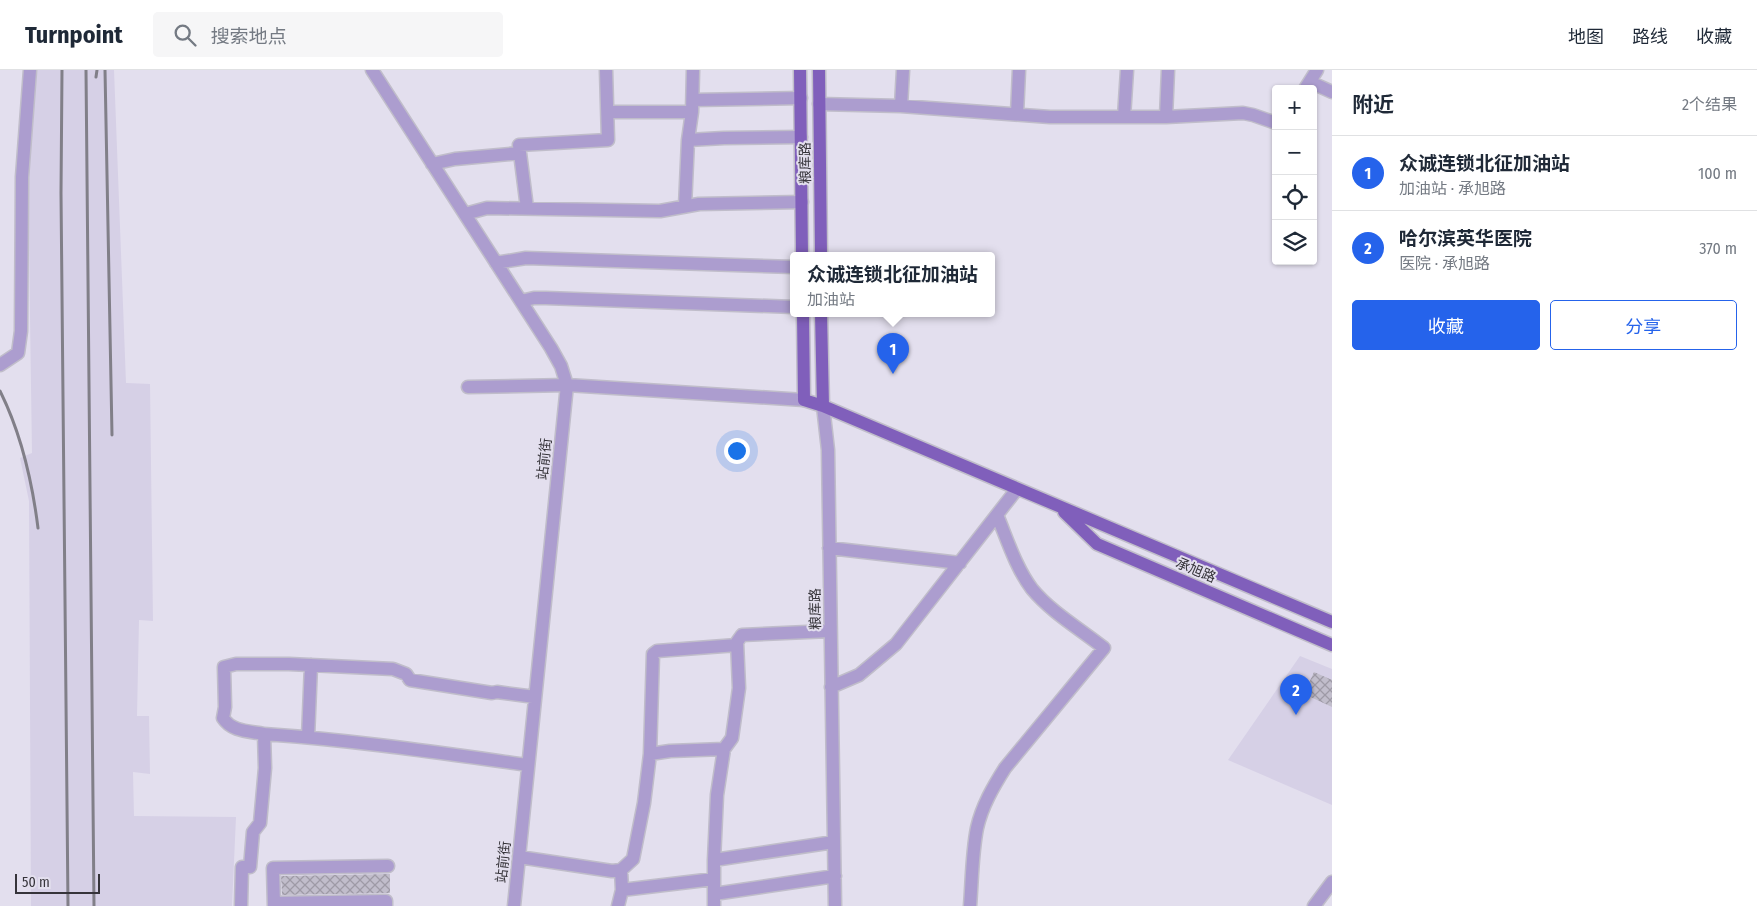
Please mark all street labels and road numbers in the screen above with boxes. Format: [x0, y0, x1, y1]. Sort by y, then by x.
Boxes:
street label: 粮库路 [797, 142, 814, 184]
street label: 站前街 [534, 437, 555, 481]
street label: 承旭路 [1173, 554, 1218, 586]
street label: 粮库路 [807, 588, 824, 630]
street label: 站前街 [493, 840, 514, 884]

